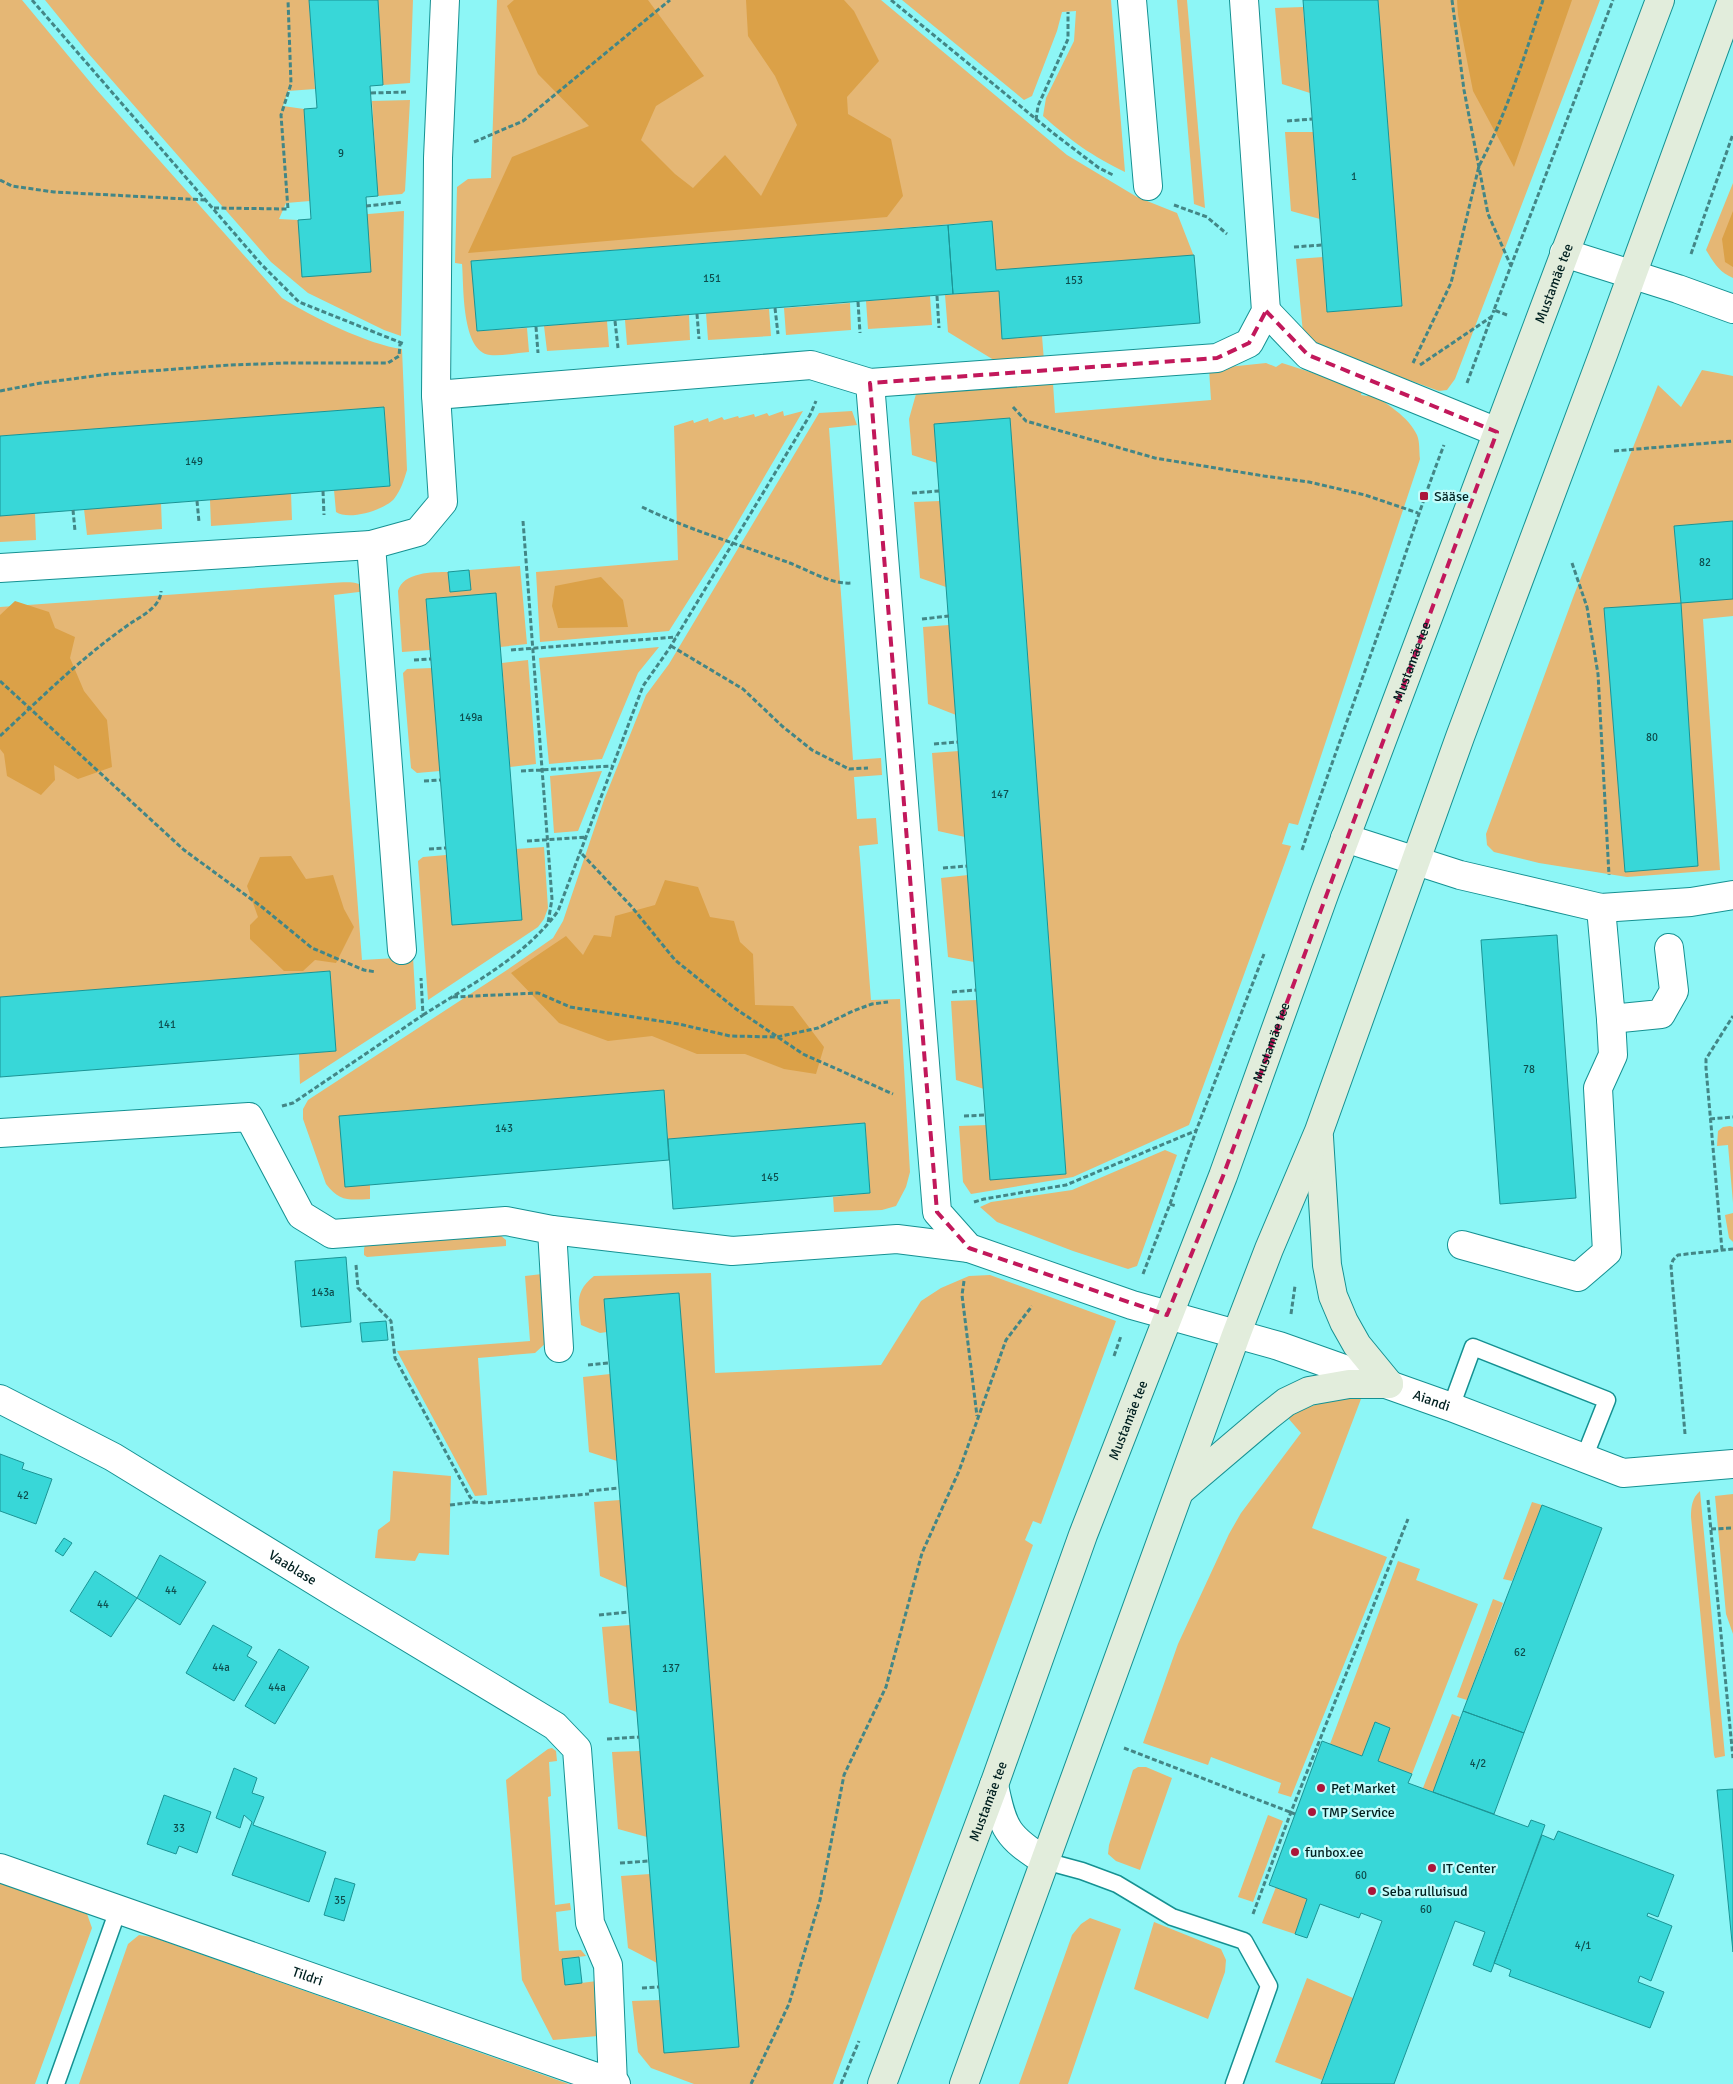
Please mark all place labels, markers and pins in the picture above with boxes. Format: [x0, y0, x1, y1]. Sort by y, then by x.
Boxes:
place label: Sääse [1434, 488, 1469, 505]
marker: Sääse [1418, 490, 1430, 502]
place label: Pet Market [1331, 1780, 1396, 1797]
marker: Pet Market [1315, 1782, 1327, 1794]
place label: TMP Service [1322, 1804, 1395, 1821]
marker: TMP Service [1306, 1806, 1318, 1818]
place label: funbox.ee [1305, 1844, 1364, 1861]
marker: funbox.ee [1289, 1846, 1301, 1858]
place label: IT Center [1442, 1860, 1497, 1877]
marker: IT Center [1426, 1862, 1438, 1874]
place label: Seba rulluisud [1382, 1883, 1468, 1900]
marker: Seba rulluisud [1366, 1885, 1378, 1897]

